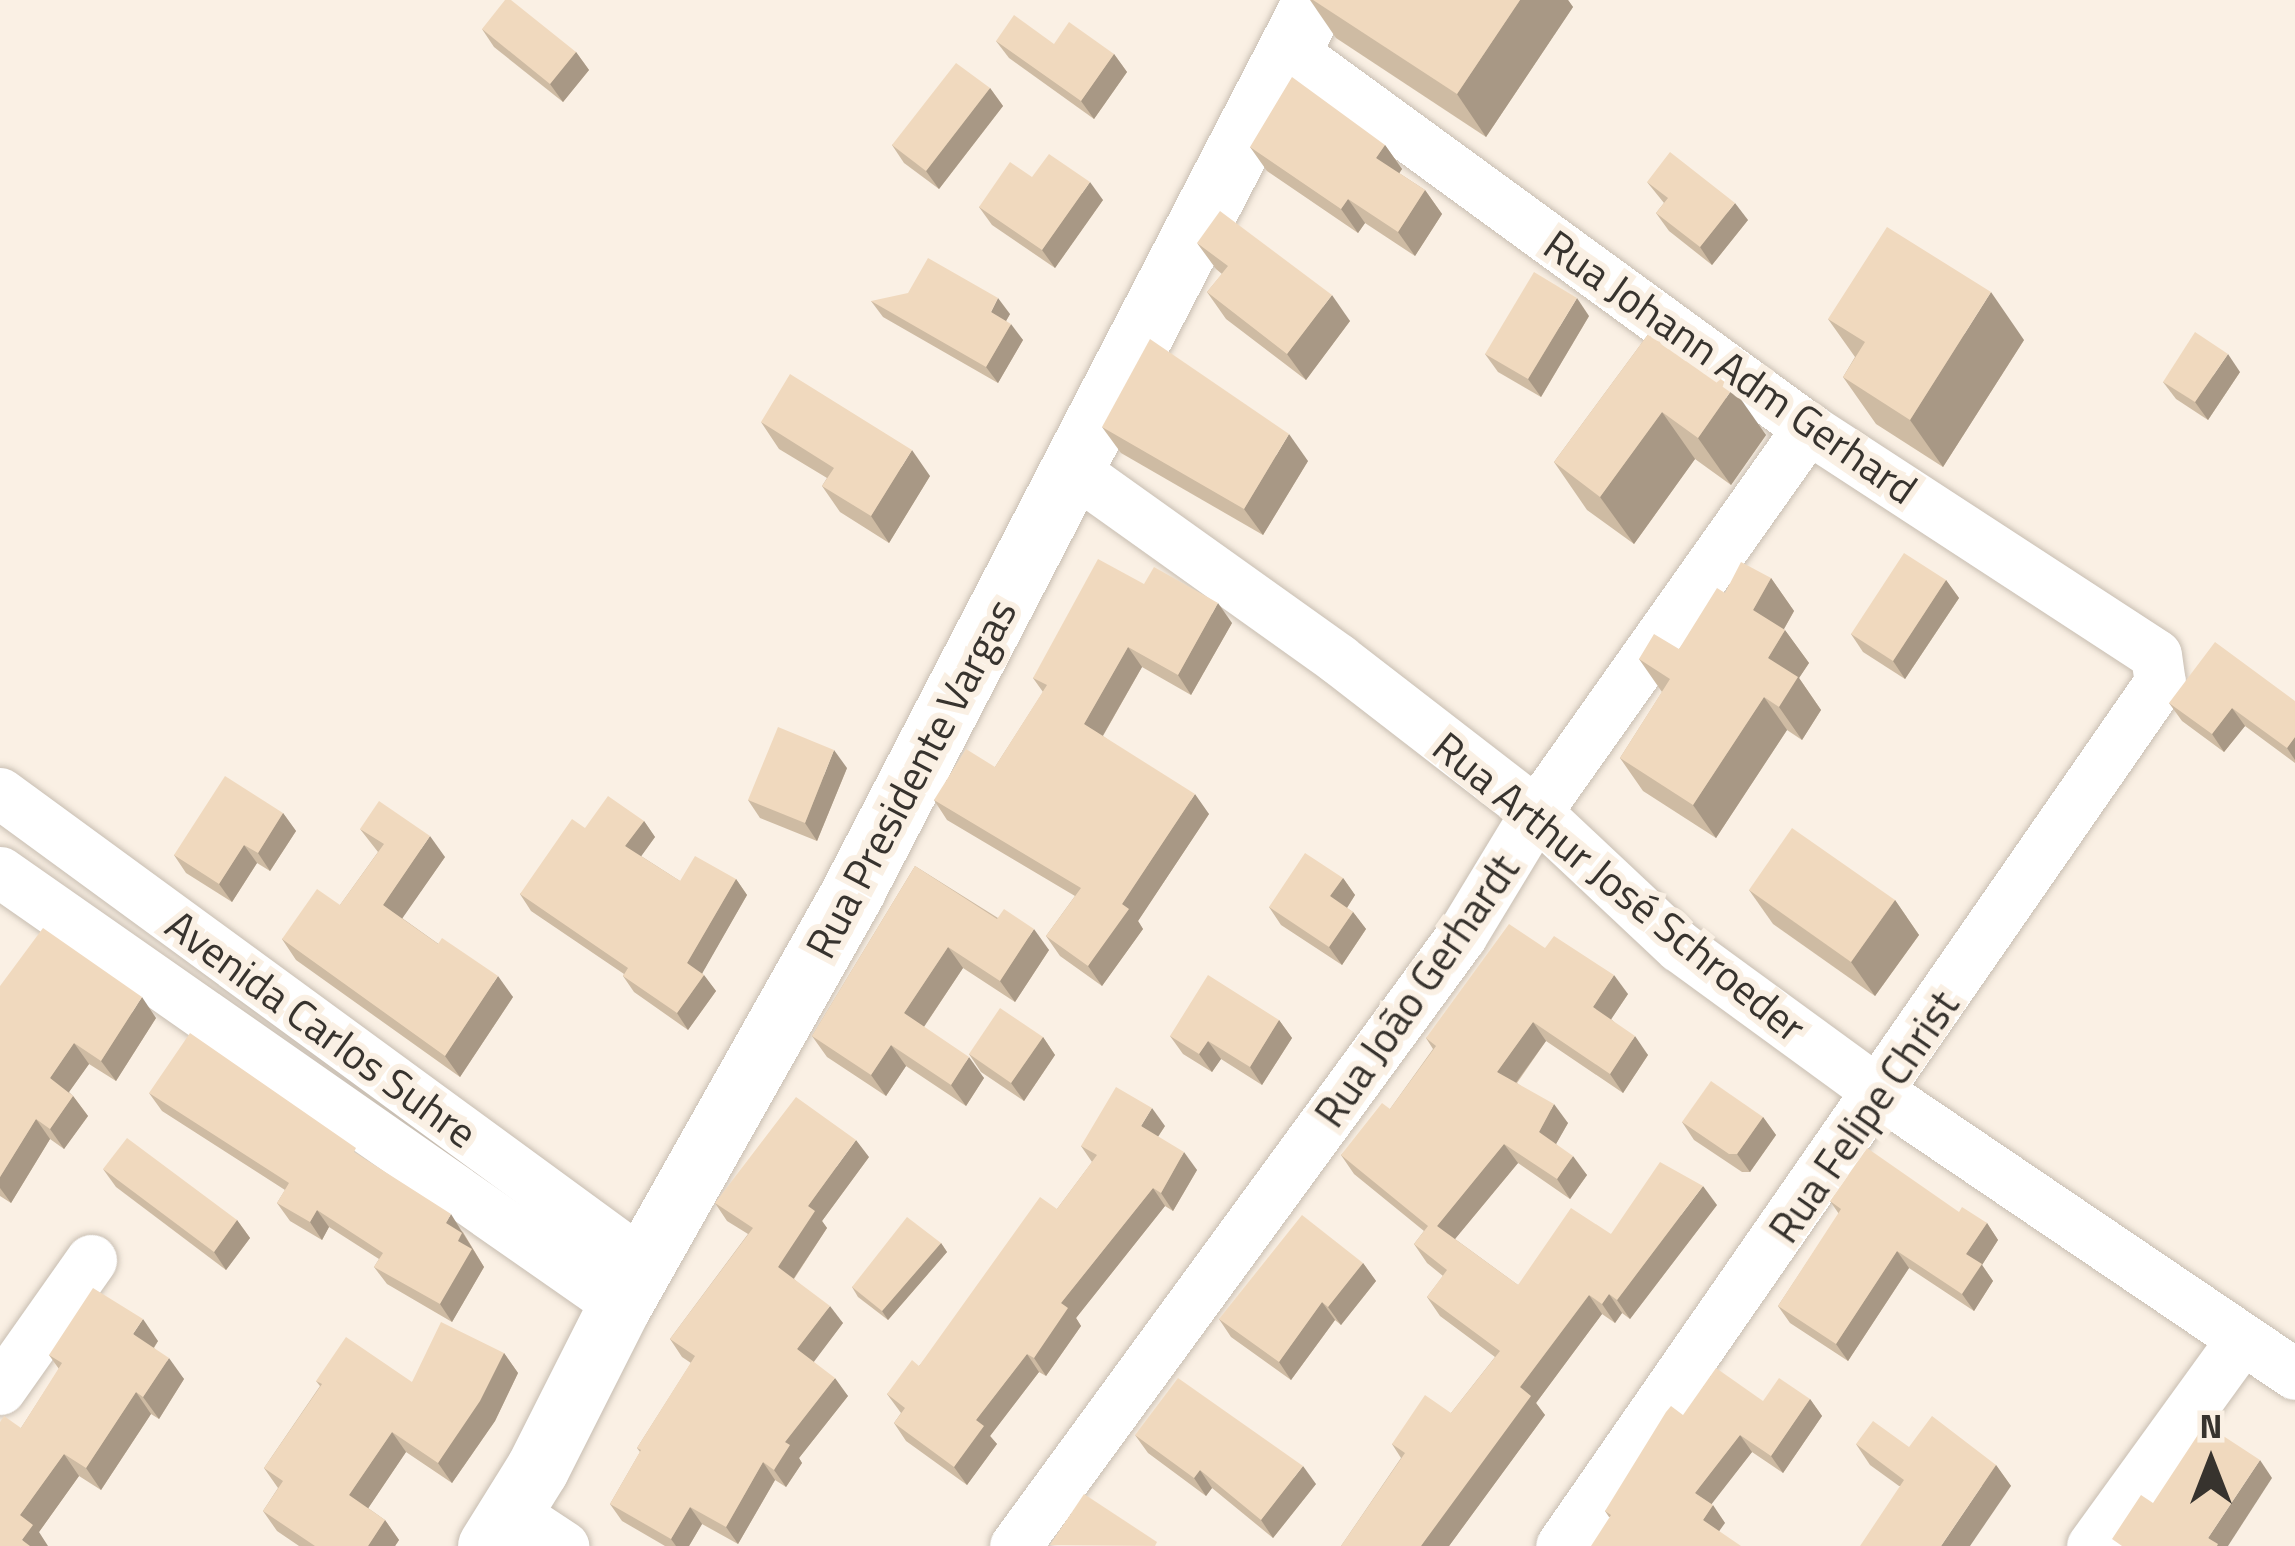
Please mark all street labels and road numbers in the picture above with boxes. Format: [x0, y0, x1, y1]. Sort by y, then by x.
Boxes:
street label: Rua Johann Adm Gerhard [1535, 218, 1927, 514]
street label: Rua Presidente Vargas [794, 590, 1026, 966]
street label: Rua Arthur José Schroeder [1424, 720, 1816, 1052]
street label: Rua João Gerhardt [1303, 844, 1529, 1136]
street label: Avenida Carlos Suhre [157, 898, 487, 1158]
street label: Rua Felipe Christ [1758, 980, 1968, 1252]

